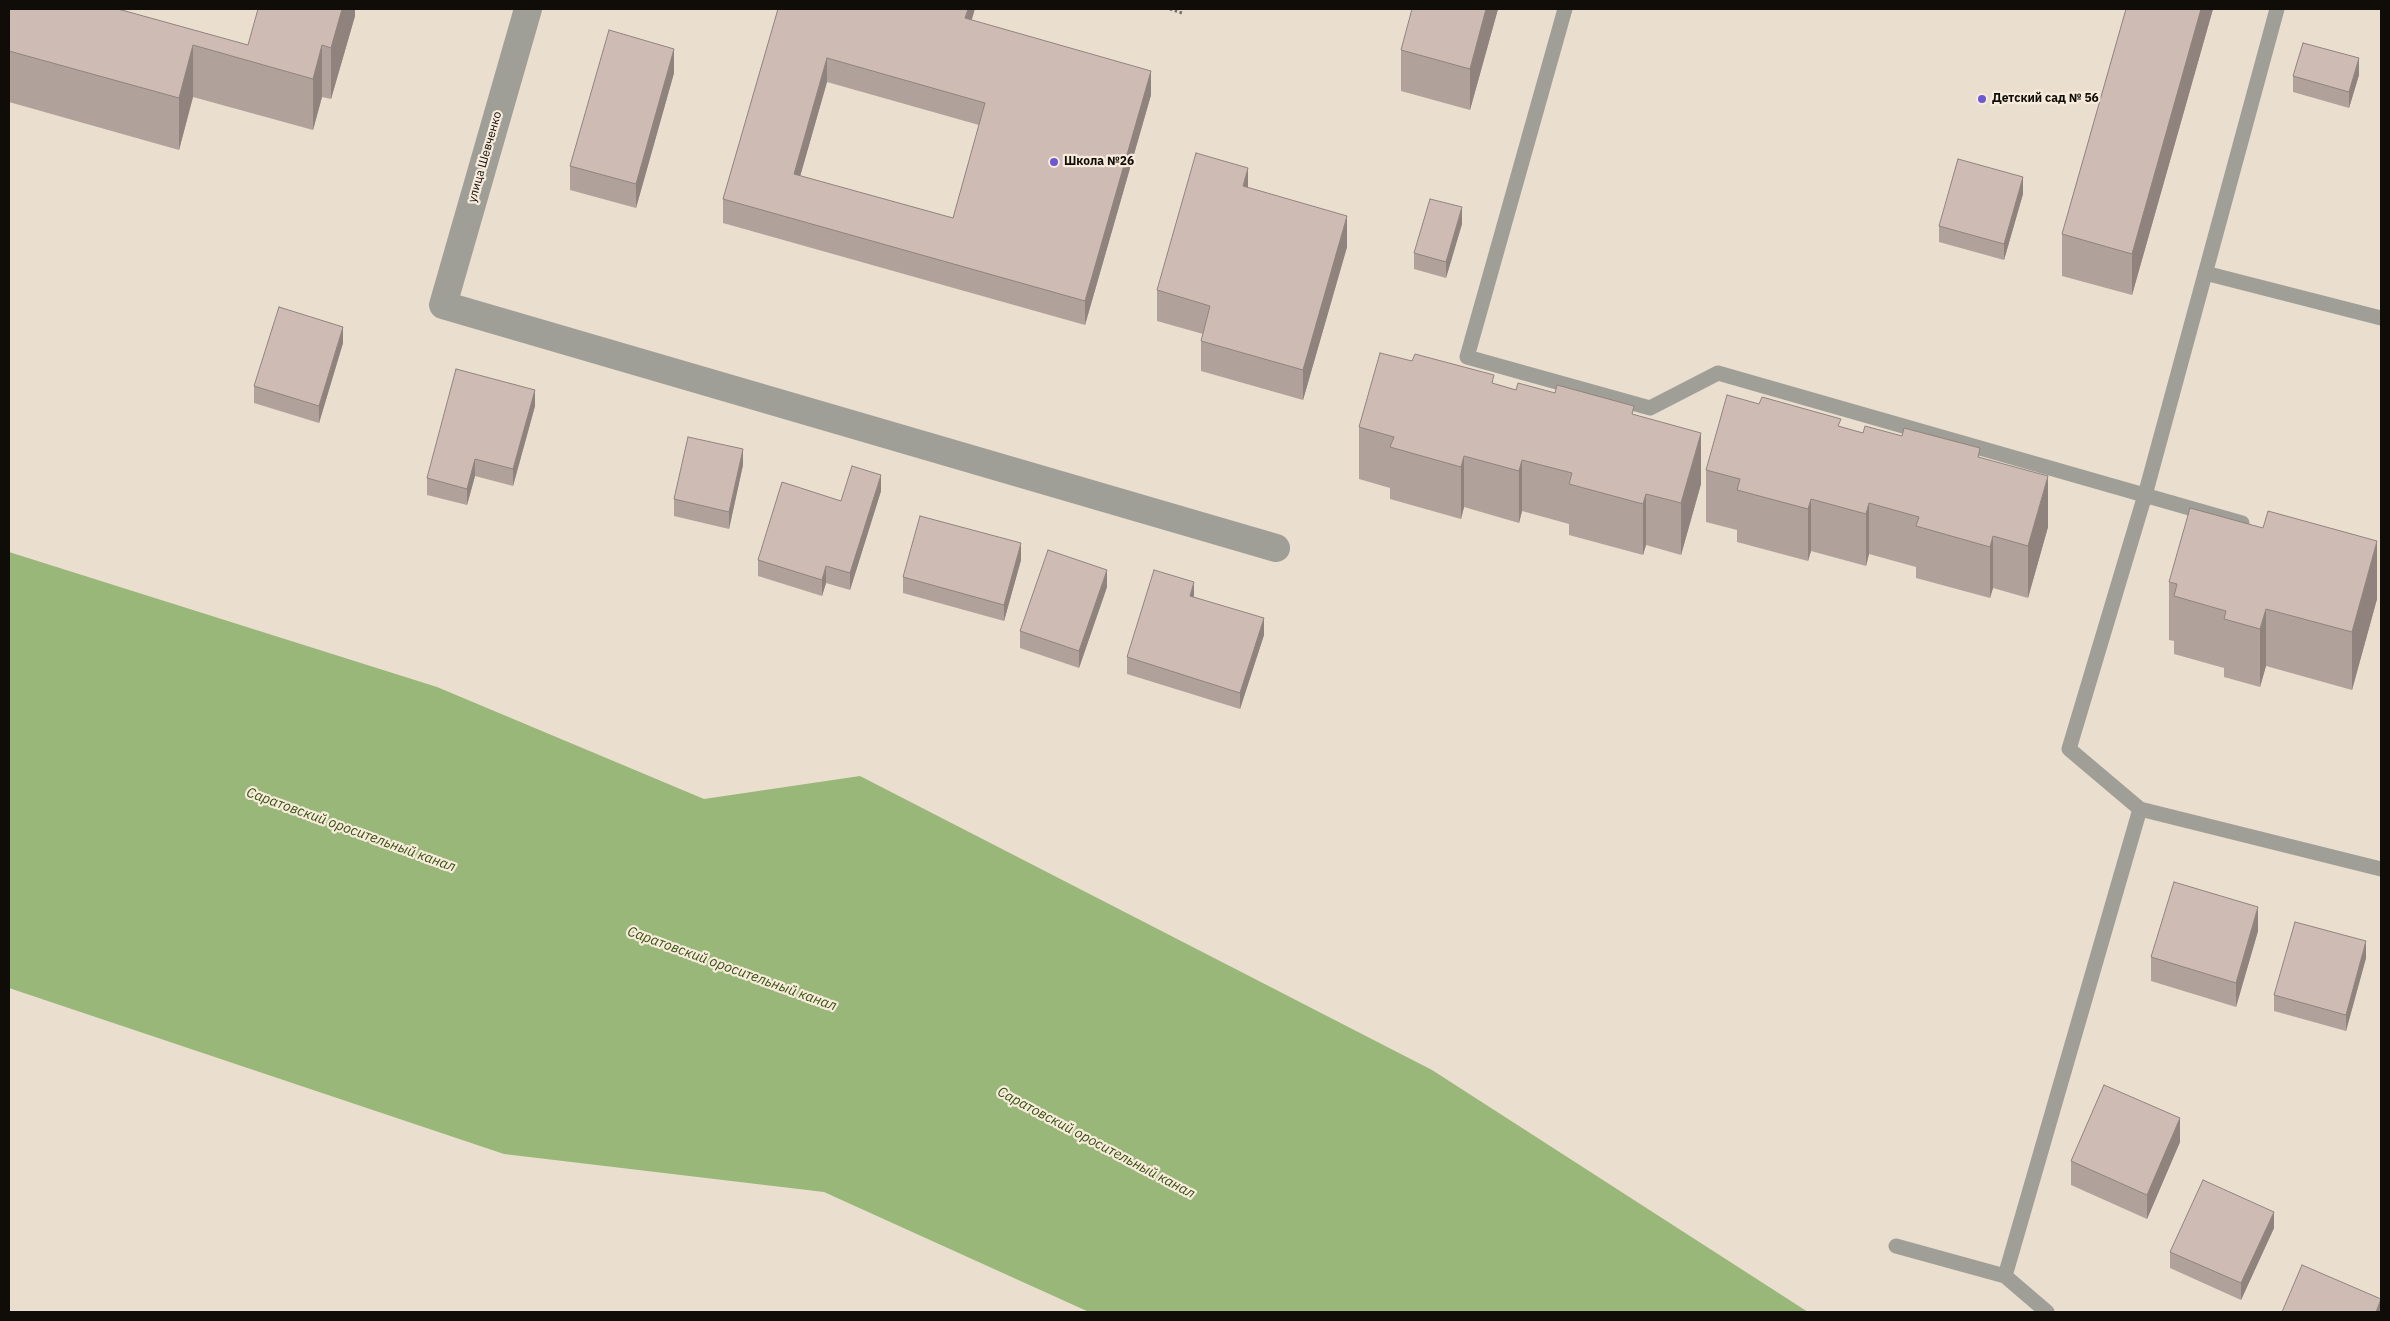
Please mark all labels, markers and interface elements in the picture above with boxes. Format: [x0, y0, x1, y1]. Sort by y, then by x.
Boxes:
place label: Детский сад № 56 [1992, 92, 2099, 106]
marker: Детский сад № 56 [1976, 93, 1988, 105]
street label: улица Шевченко [465, 110, 505, 204]
place label: Школа №26 [1064, 155, 1134, 169]
marker: Школа №26 [1048, 156, 1060, 168]
water label: Саратовский оросительный канал [244, 784, 458, 876]
water label: Саратовский оросительный канал [625, 923, 839, 1015]
water label: Саратовский оросительный канал [994, 1084, 1198, 1202]

